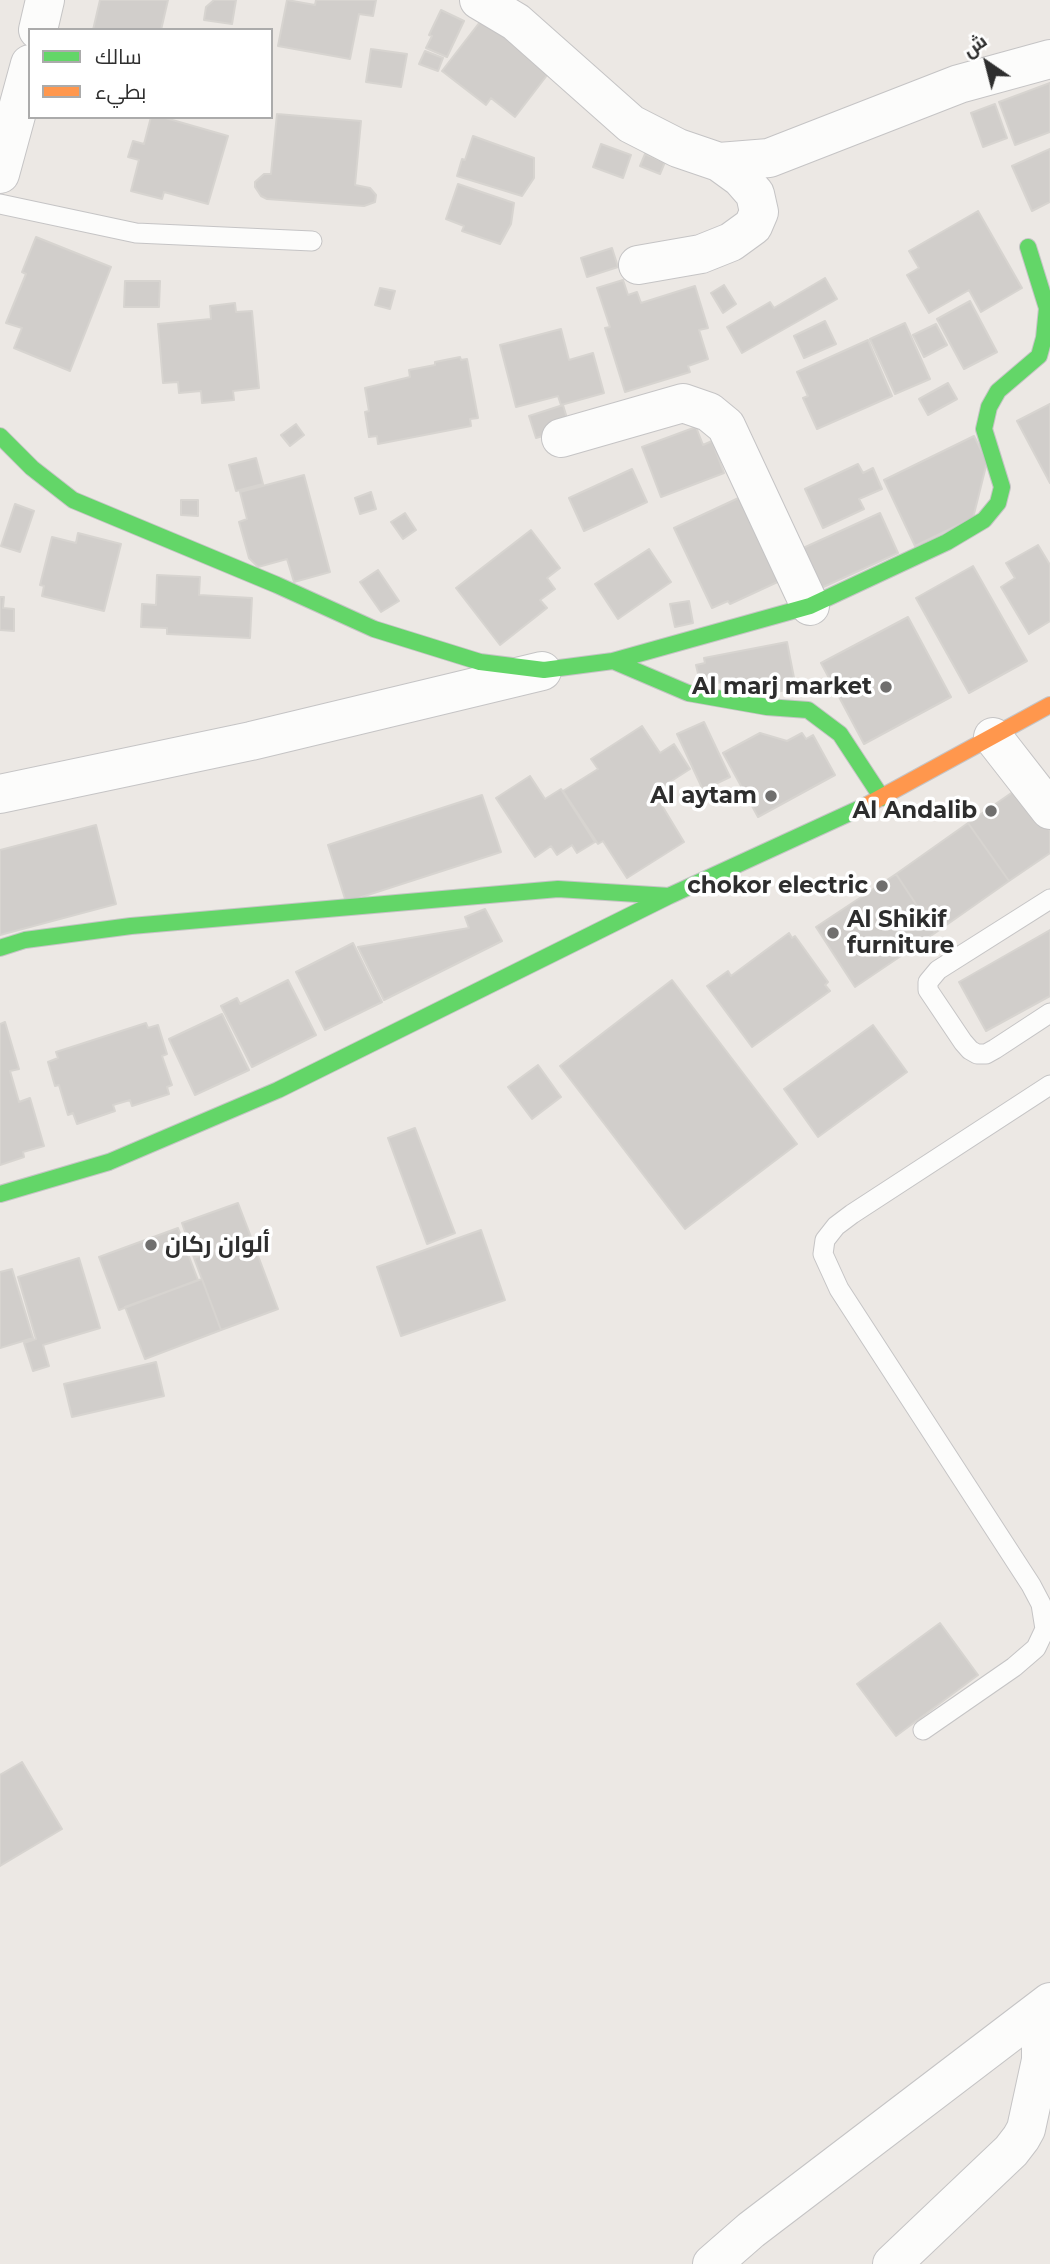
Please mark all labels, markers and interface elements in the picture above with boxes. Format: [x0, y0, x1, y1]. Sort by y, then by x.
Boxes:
legend [28, 28, 273, 119]
north arrow [952, 28, 1022, 98]
text: ش [958, 29, 991, 62]
text: سالك [95, 44, 142, 69]
text: بطيء [95, 79, 146, 104]
place label: Al marj market [692, 673, 872, 701]
marker: Al marj market [878, 679, 894, 695]
place label: Al aytam [650, 782, 757, 810]
marker: Al aytam [763, 788, 779, 804]
place label: Al Andalib [853, 797, 977, 825]
marker: Al Andalib [983, 803, 999, 819]
place label: chokor electric [687, 872, 868, 900]
marker: chokor electric [874, 878, 890, 894]
place label: Al Shikif furniture [847, 906, 954, 960]
marker: Al Shikif furniture [825, 925, 841, 941]
place label: ألوان ركان [165, 1231, 270, 1259]
marker: ألوان ركان [143, 1237, 159, 1253]

